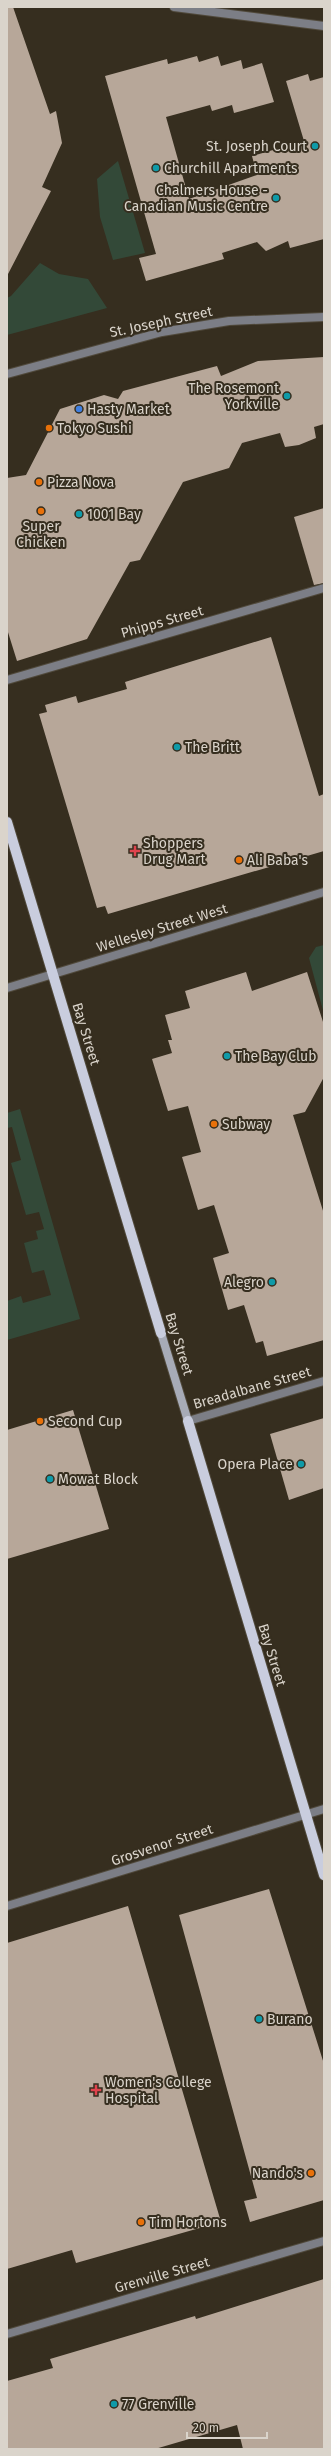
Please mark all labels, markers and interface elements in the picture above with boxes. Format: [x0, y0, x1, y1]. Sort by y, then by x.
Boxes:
place label: St. Joseph Court [206, 138, 308, 155]
marker: St. Joseph Court [310, 141, 320, 151]
place label: Churchill Apartments [164, 160, 298, 177]
marker: Churchill Apartments [151, 163, 161, 173]
place label: Chalmers House - Canadian Music Centre [124, 182, 268, 215]
marker: Chalmers House - Canadian Music Centre [271, 193, 281, 203]
street label: St. Joseph Street [108, 303, 215, 341]
place label: The Rosemont Yorkville [188, 380, 280, 413]
marker: The Rosemont Yorkville [282, 391, 292, 401]
place label: Hasty Market [87, 401, 171, 418]
marker: Hasty Market [74, 404, 84, 414]
place label: Tokyo Sushi [57, 420, 132, 437]
marker: Tokyo Sushi [44, 423, 54, 433]
place label: Pizza Nova [47, 474, 114, 491]
marker: Pizza Nova [34, 477, 44, 487]
marker: Super Chicken [36, 506, 46, 516]
place label: 1001 Bay [87, 506, 141, 523]
marker: 1001 Bay [74, 509, 84, 519]
place label: Super Chicken [16, 518, 66, 551]
street label: Phipps Street [119, 602, 206, 642]
place label: The Britt [185, 739, 241, 756]
marker: The Britt [172, 742, 182, 752]
place label: Shoppers Drug Mart [143, 835, 206, 868]
marker: Shoppers Drug Mart [130, 846, 140, 856]
place label: Ali Baba's [247, 852, 308, 869]
marker: Ali Baba's [234, 855, 244, 865]
street label: Wellesley Street West [95, 900, 230, 956]
street label: Bay Street [68, 1001, 104, 1068]
place label: The Bay Club [235, 1048, 317, 1065]
marker: The Bay Club [222, 1051, 232, 1061]
place label: Subway [222, 1116, 270, 1133]
marker: Subway [209, 1119, 219, 1129]
place label: Alegro [224, 1274, 264, 1291]
marker: Alegro [267, 1277, 277, 1287]
street label: Bay Street [161, 1311, 197, 1378]
street label: Breadalbane Street [191, 1363, 314, 1413]
place label: Second Cup [48, 1413, 122, 1430]
marker: Second Cup [35, 1416, 45, 1426]
place label: Opera Place [217, 1456, 293, 1473]
marker: Opera Place [296, 1459, 306, 1469]
place label: Mowat Block [58, 1471, 139, 1488]
marker: Mowat Block [45, 1474, 55, 1484]
street label: Bay Street [254, 1622, 290, 1689]
street label: Grosvenor Street [109, 1820, 216, 1869]
place label: Burano [267, 2011, 313, 2028]
marker: Burano [254, 2014, 264, 2024]
place label: Women's College Hospital [105, 2074, 212, 2107]
marker: Women's College Hospital [90, 2084, 102, 2096]
place label: Nando's [252, 2165, 303, 2182]
marker: Nando's [306, 2168, 316, 2178]
place label: Tim Hortons [149, 2214, 227, 2231]
marker: Tim Hortons [136, 2217, 146, 2227]
street label: Grenville Street [113, 2253, 212, 2297]
place label: 77 Grenville [122, 2396, 194, 2413]
marker: 77 Grenville [109, 2399, 119, 2409]
scale bar [187, 2414, 267, 2440]
text: 20 m [193, 2421, 219, 2435]

